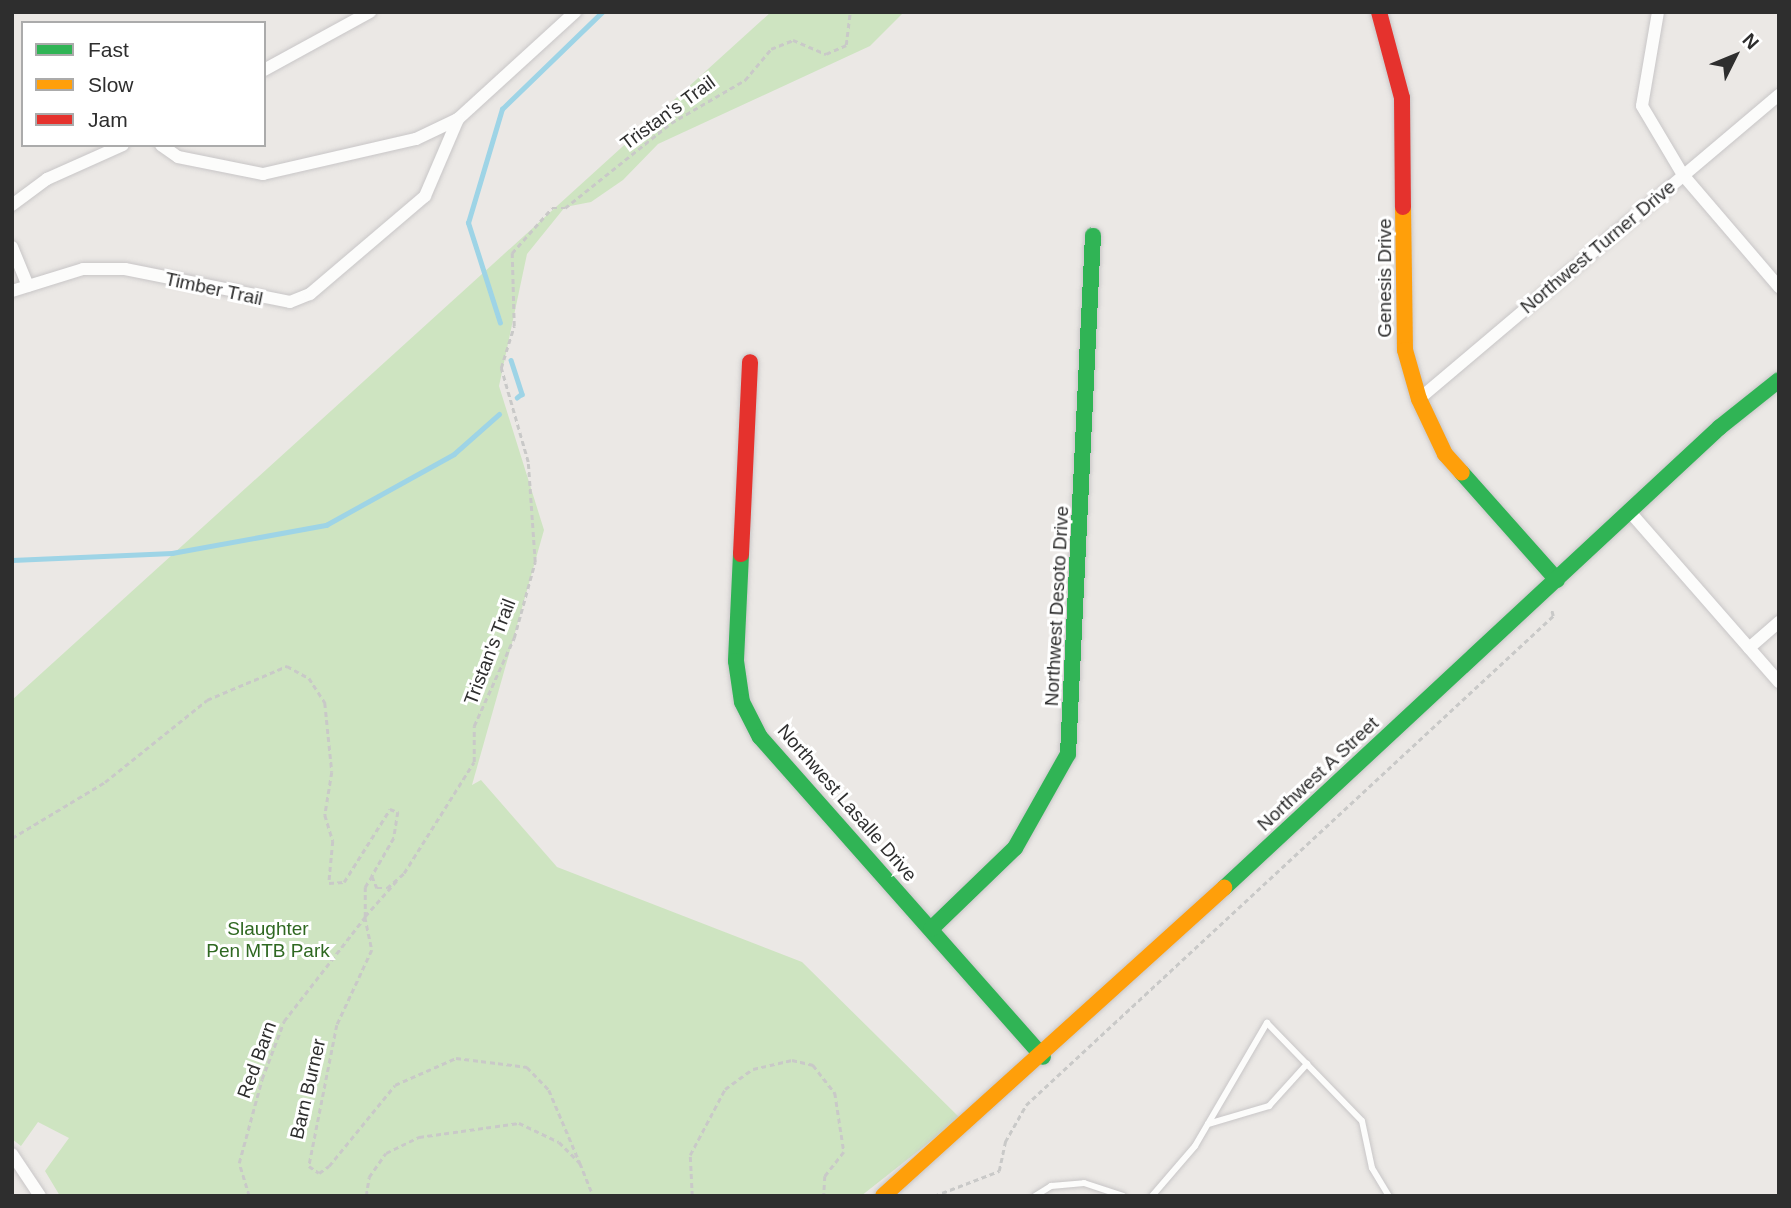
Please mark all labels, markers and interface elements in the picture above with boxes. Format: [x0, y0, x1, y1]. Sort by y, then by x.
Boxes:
legend [21, 21, 266, 147]
north arrow [1700, 21, 1770, 91]
text: N [1738, 29, 1763, 54]
text: Fast [88, 38, 129, 61]
street label: Tristan's Trail [616, 71, 720, 155]
text: Slow [88, 73, 134, 96]
text: Jam [88, 108, 128, 131]
street label: Northwest Turner Drive [1516, 175, 1680, 319]
street label: Genesis Drive [1374, 218, 1396, 338]
street label: Timber Trail [163, 267, 265, 311]
street label: Northwest Desoto Drive [1040, 505, 1074, 707]
street label: Tristan's Trail [459, 596, 521, 708]
street label: Northwest A Street [1252, 711, 1384, 837]
street label: Northwest Lasalle Drive [773, 720, 921, 886]
park label: Slaughter Pen MTB Park [206, 918, 330, 962]
street label: Red Barn [233, 1018, 281, 1102]
street label: Barn Burner [285, 1037, 331, 1141]

